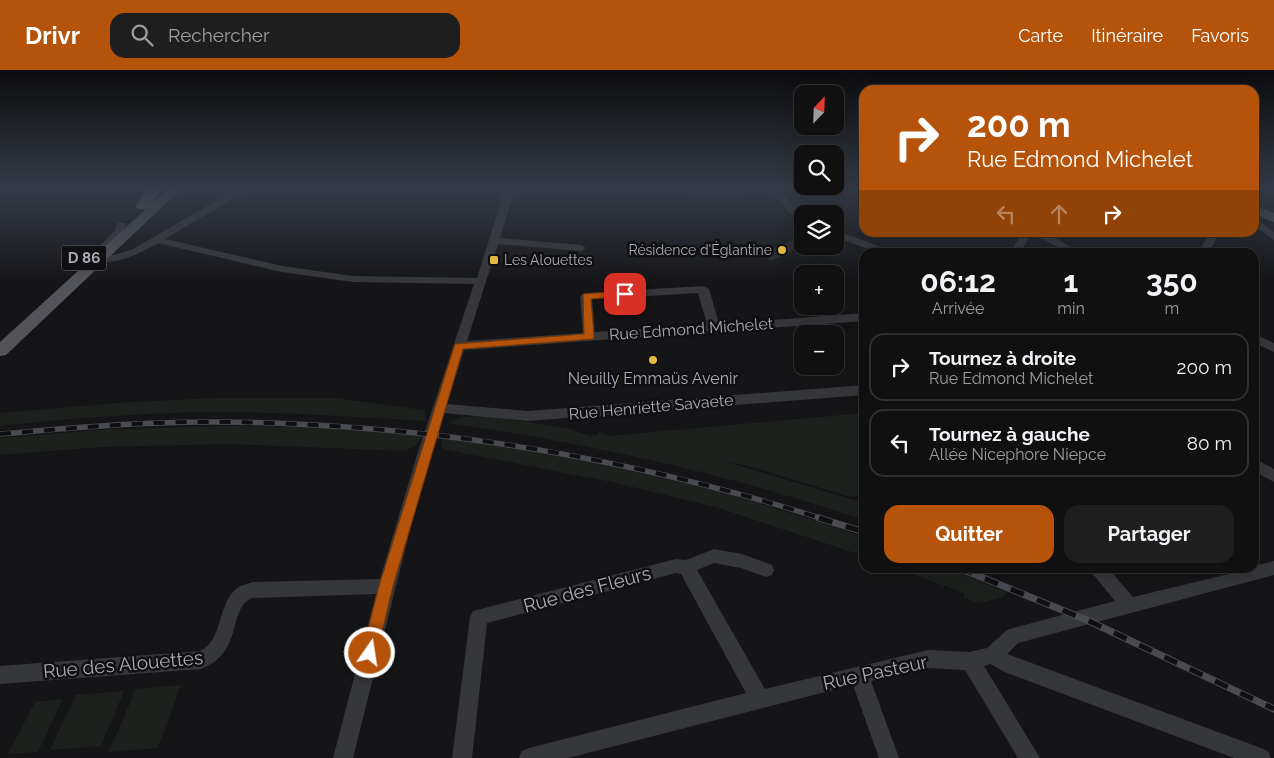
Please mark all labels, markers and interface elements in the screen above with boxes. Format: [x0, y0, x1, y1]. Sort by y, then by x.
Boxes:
search box [110, 13, 460, 58]
text: Drivr [25, 21, 80, 50]
icon: search [128, 21, 156, 49]
text: Rechercher [168, 24, 270, 46]
text: Carte [1018, 25, 1063, 46]
text: Itinéraire [1091, 25, 1163, 46]
text: Favoris [1191, 25, 1249, 46]
north arrow [794, 85, 844, 135]
map controls [794, 85, 844, 375]
text: 200 m [967, 104, 1071, 145]
icon: right [884, 105, 949, 170]
button: search [794, 145, 844, 195]
text: Rue Edmond Michelet [967, 146, 1193, 172]
icon: left [992, 200, 1020, 228]
icon: ahead [1045, 200, 1073, 228]
icon: right [1098, 200, 1126, 228]
button: layers [794, 205, 844, 255]
place label: Résidence d'Églantine [628, 241, 772, 258]
marker: Résidence d'Églantine [776, 244, 788, 256]
road number: D 86 [62, 246, 106, 270]
place label: Les Alouettes [504, 252, 593, 268]
marker: Les Alouettes [488, 254, 500, 266]
text: 06:12 [920, 264, 996, 299]
text: 1 [1064, 264, 1078, 299]
text: 350 [1146, 264, 1198, 299]
button: + [794, 265, 844, 315]
pin [604, 273, 646, 315]
icon: arrive [611, 280, 639, 308]
text: Arrivée [932, 299, 984, 318]
text: min [1057, 299, 1085, 318]
text: m [1165, 299, 1179, 318]
street label: Rue Edmond Michelet [608, 314, 774, 344]
button: − [794, 325, 844, 375]
text: Tournez à droite [929, 347, 1076, 369]
icon: right [886, 353, 914, 381]
marker: Neuilly Emmaüs Avenir [647, 354, 659, 366]
text: 200 m [1177, 356, 1232, 378]
place label: Neuilly Emmaüs Avenir [568, 369, 739, 388]
text: Rue Edmond Michelet [929, 369, 1093, 388]
street label: Rue Henriette Savaete [568, 390, 734, 424]
text: Tournez à gauche [929, 423, 1090, 445]
icon: left [886, 429, 914, 457]
text: 80 m [1187, 432, 1232, 454]
text: Allée Nicephore Niepce [929, 445, 1106, 464]
button: Quitter [884, 505, 1054, 563]
button: Partager [1064, 505, 1234, 563]
street label: Rue des Fleurs [521, 561, 653, 617]
position arrow [343, 626, 395, 678]
street label: Rue des Alouettes [42, 646, 204, 682]
street label: Rue Pasteur [821, 650, 929, 694]

